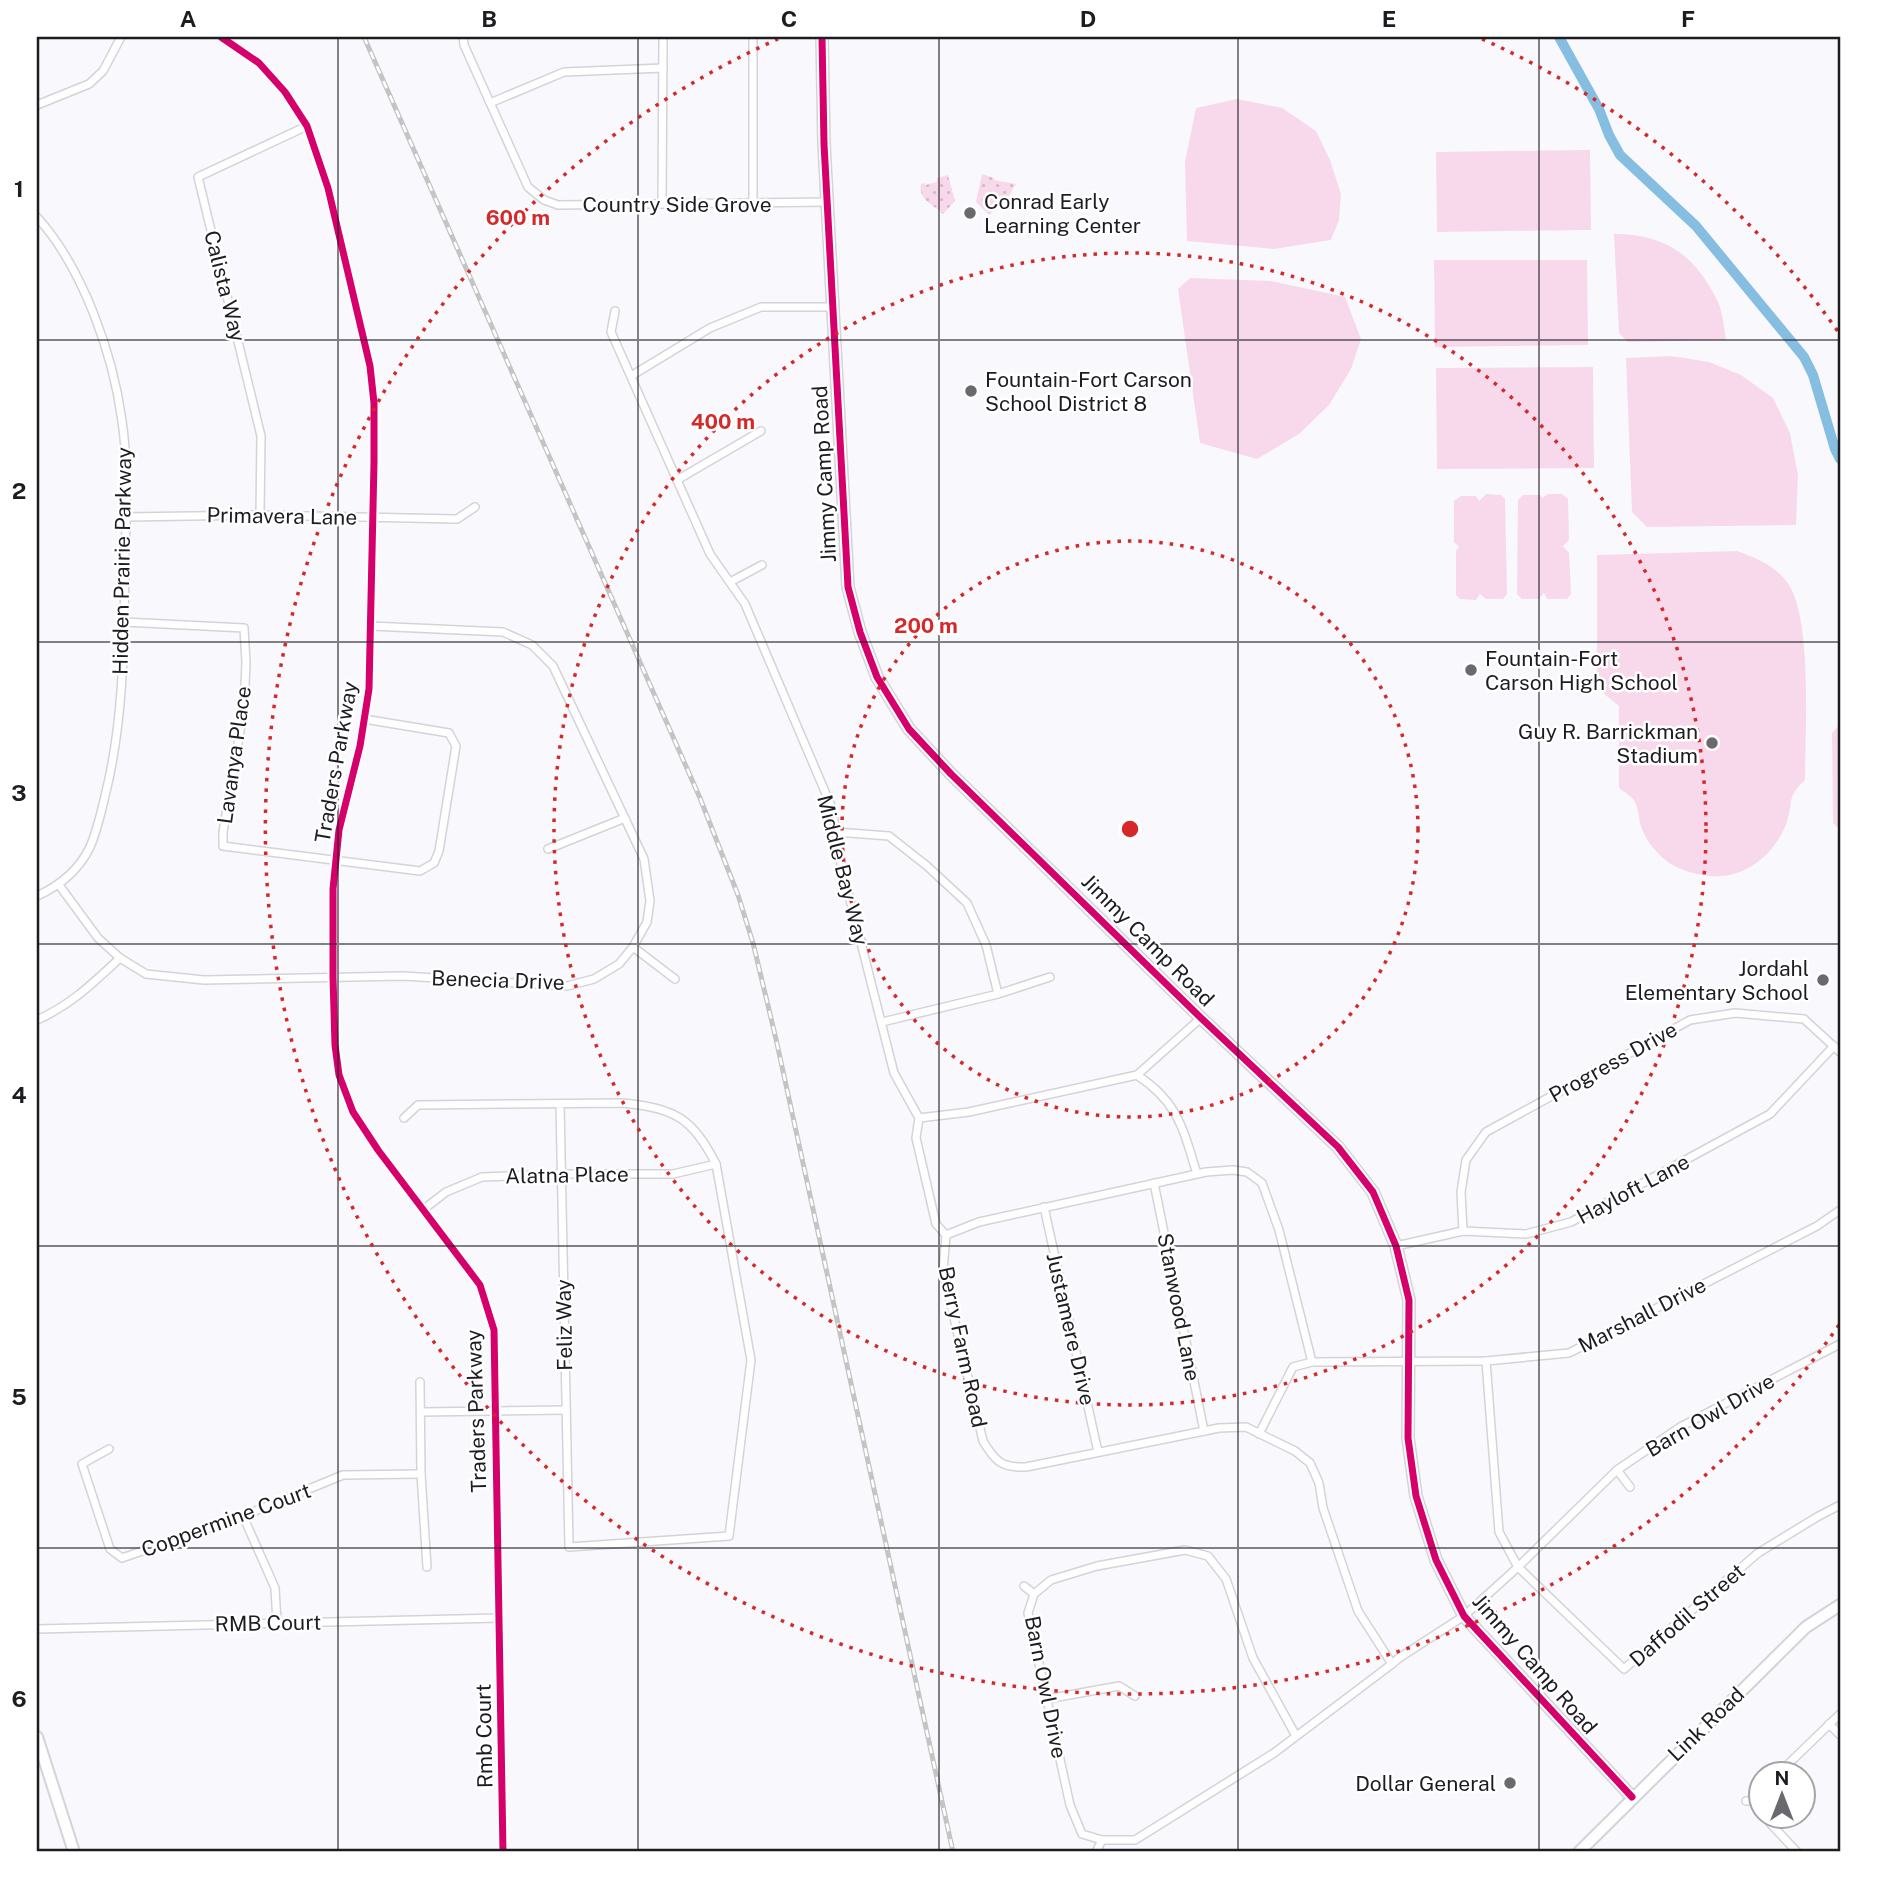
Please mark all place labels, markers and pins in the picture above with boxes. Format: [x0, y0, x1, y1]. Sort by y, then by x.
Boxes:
place label: Conrad Early Learning Center [984, 189, 1141, 238]
marker: Conrad Early Learning Center [962, 205, 978, 221]
place label: Fountain-Fort Carson School District 8 [985, 367, 1192, 416]
marker: Fountain-Fort Carson School District 8 [963, 383, 979, 399]
place label: Fountain-Fort Carson High School [1485, 646, 1678, 695]
marker: Fountain-Fort Carson High School [1463, 662, 1479, 678]
place label: Guy R. Barrickman Stadium [1518, 719, 1698, 768]
marker: Guy R. Barrickman Stadium [1704, 735, 1720, 751]
centre of rings [1118, 817, 1142, 841]
place label: Jordahl Elementary School [1625, 956, 1809, 1005]
marker: Jordahl Elementary School [1815, 972, 1831, 988]
place label: Dollar General [1355, 1771, 1496, 1796]
marker: Dollar General [1502, 1775, 1518, 1791]

